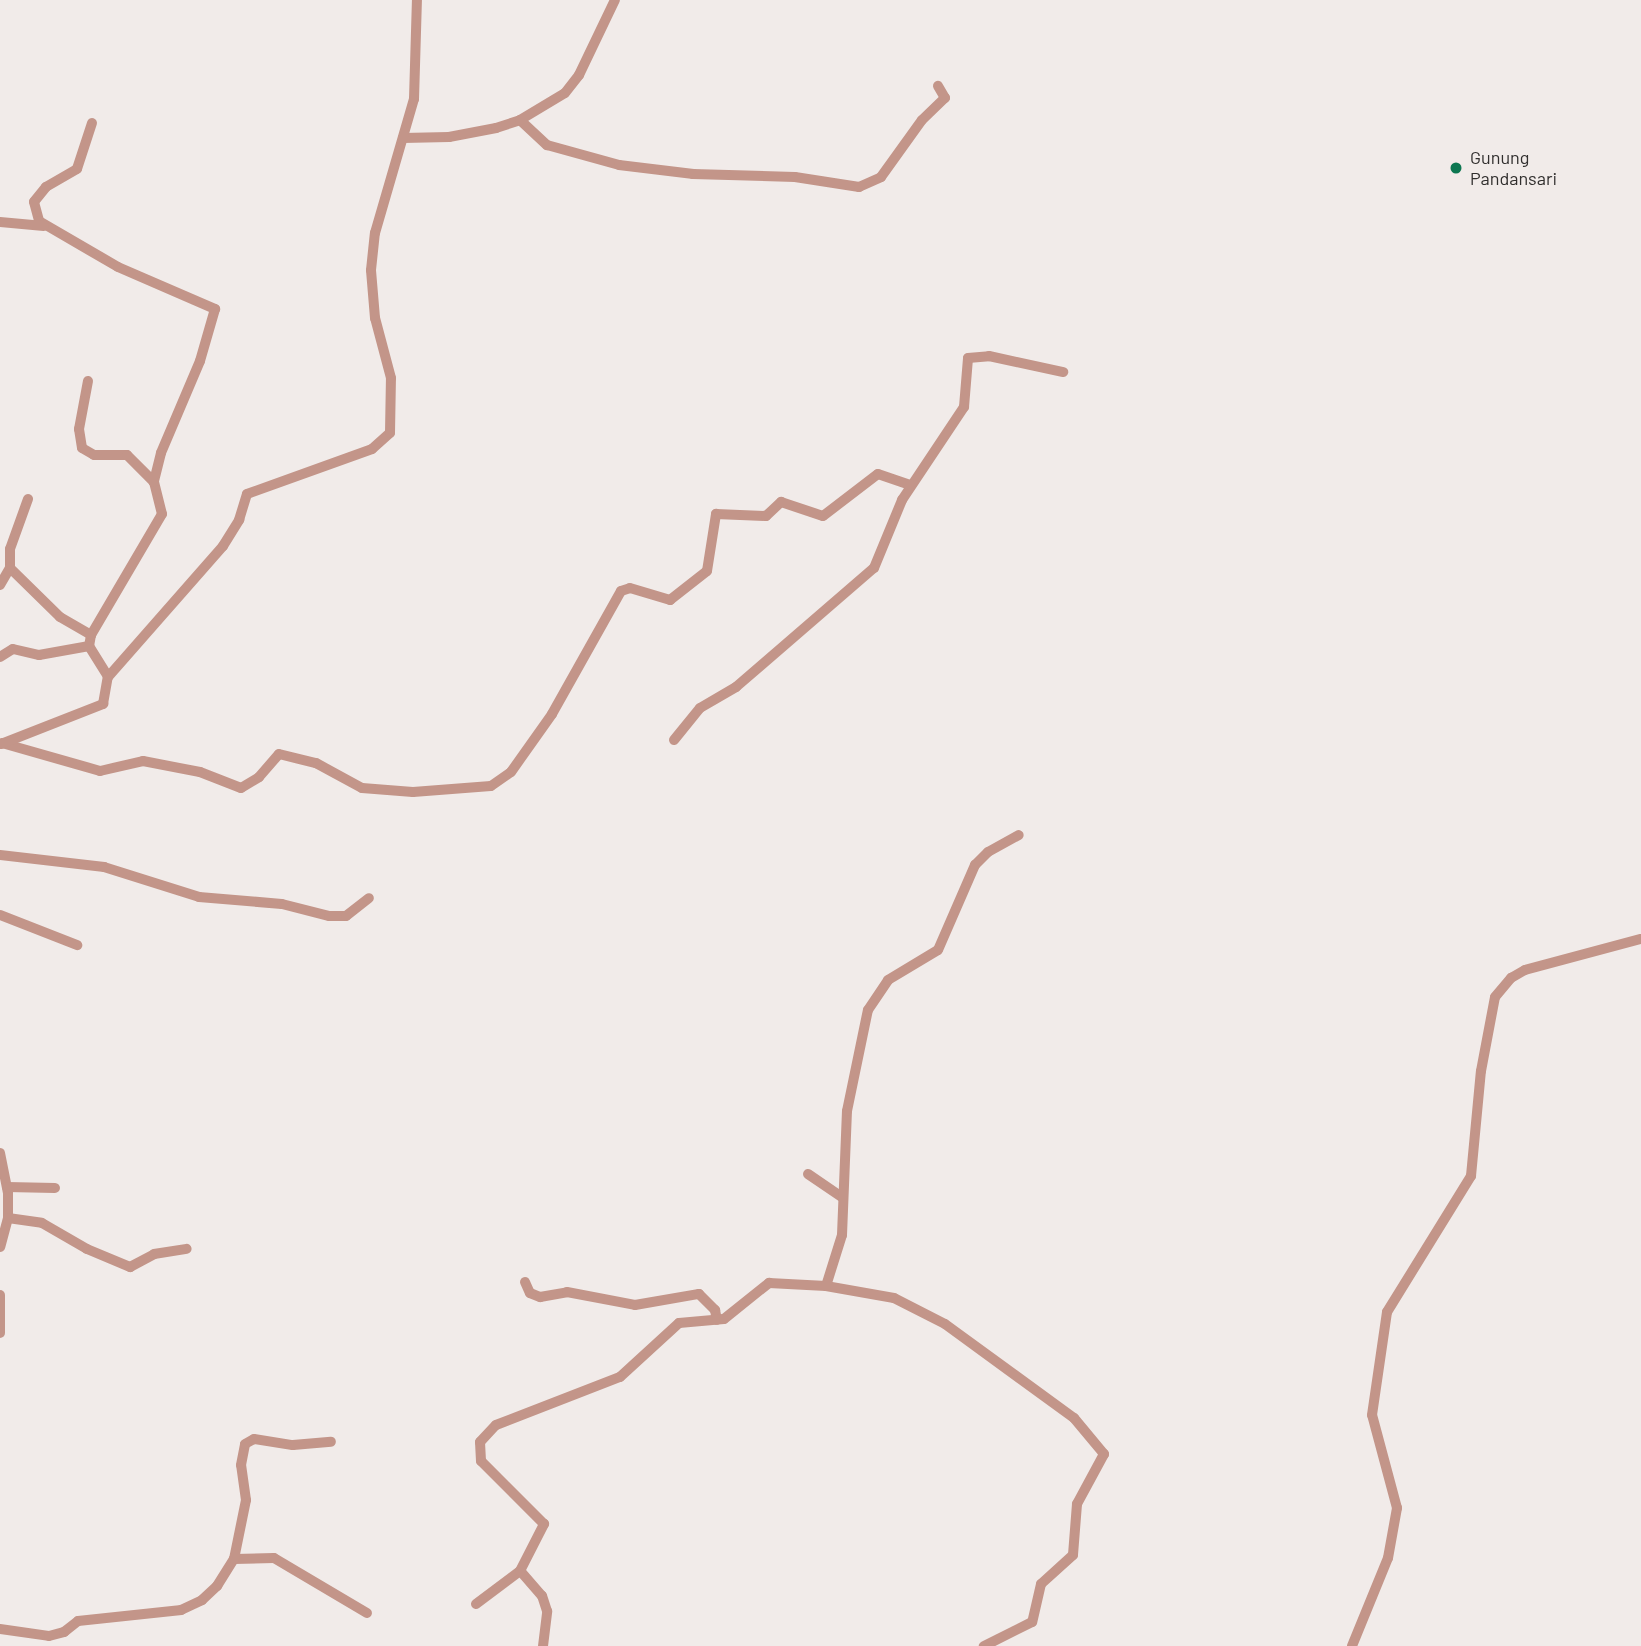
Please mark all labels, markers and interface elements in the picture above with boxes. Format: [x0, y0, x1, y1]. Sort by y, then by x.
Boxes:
place label: Gunung Pandansari [1470, 147, 1557, 190]
marker: Gunung Pandansari [1448, 160, 1464, 176]

